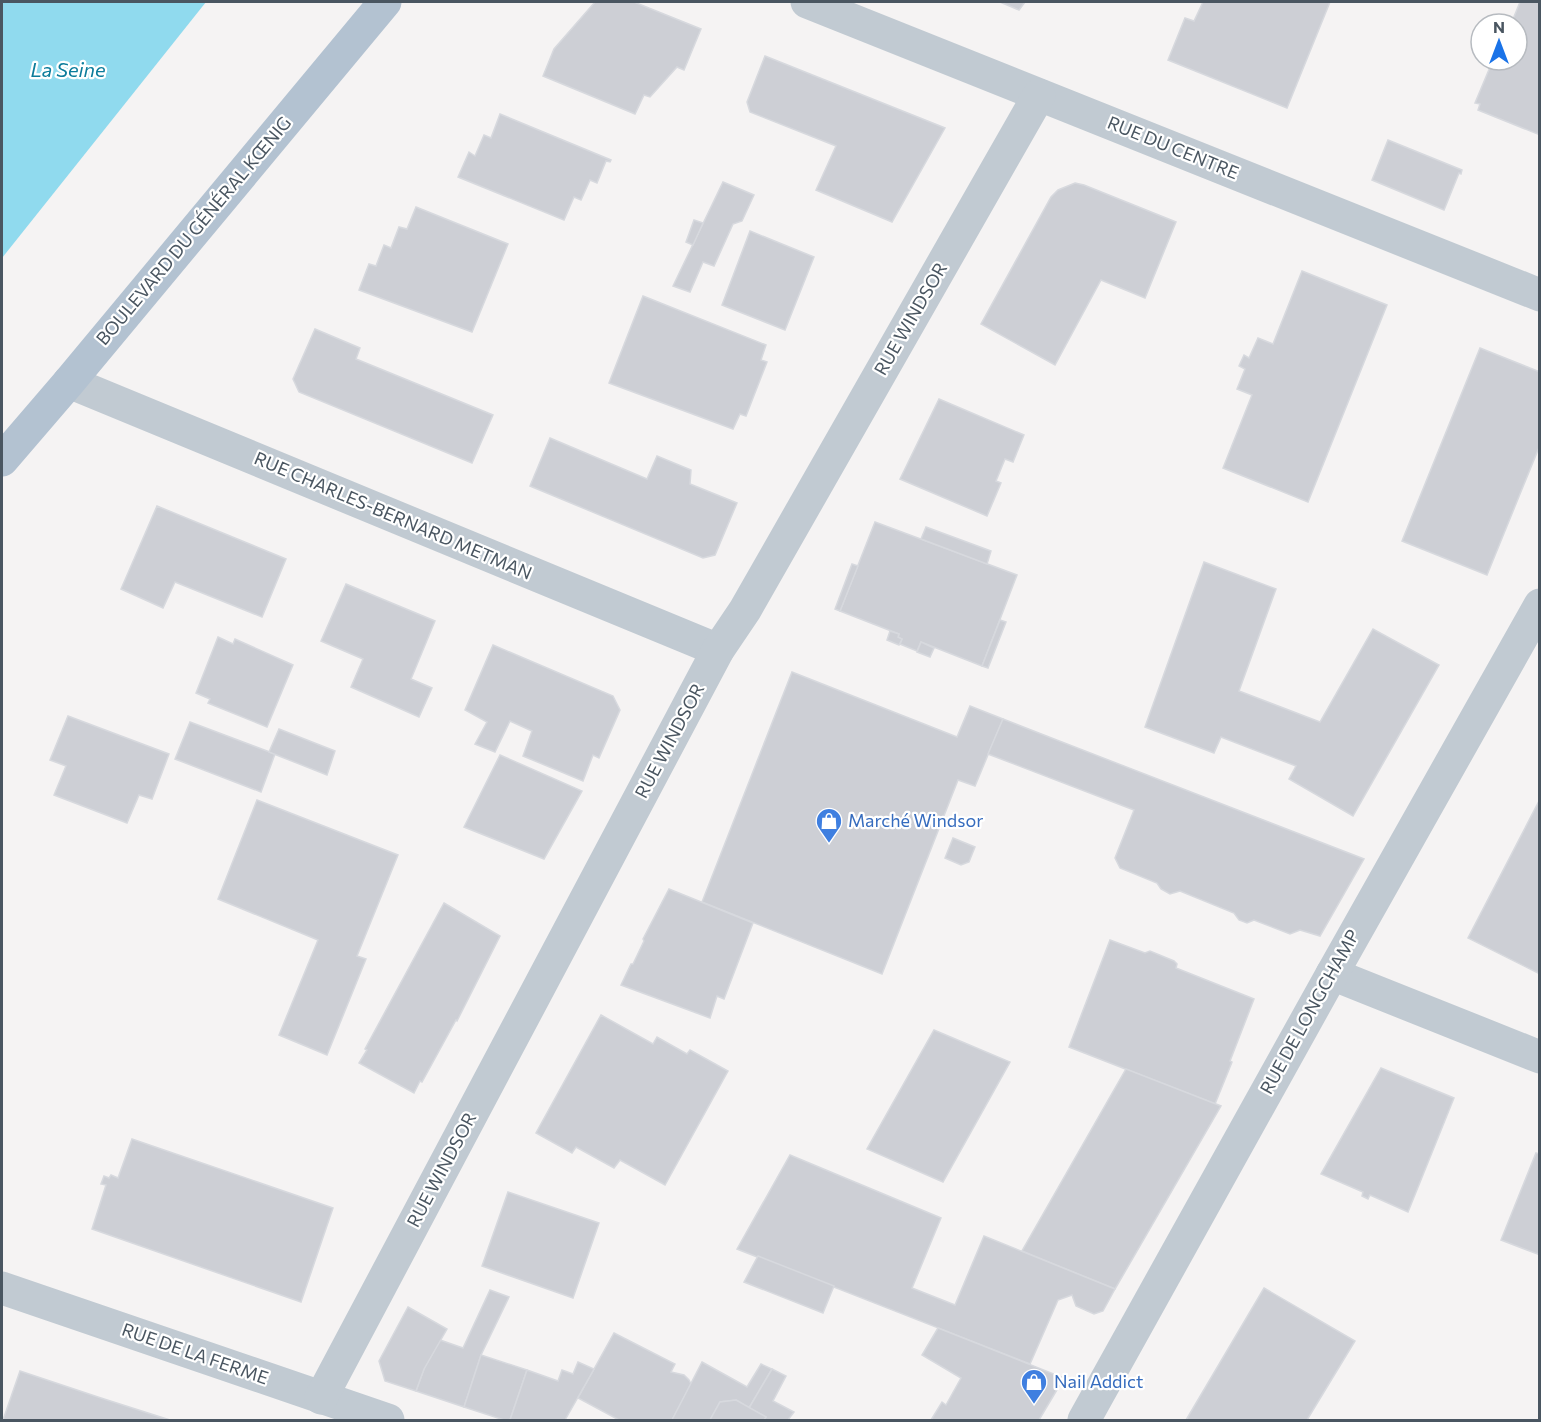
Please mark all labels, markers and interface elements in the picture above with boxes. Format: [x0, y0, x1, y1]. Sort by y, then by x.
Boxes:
north arrow [1469, 12, 1529, 72]
text: N [1493, 17, 1505, 36]
water label: La Seine [30, 57, 106, 81]
street label: RUE DU CENTRE [1104, 111, 1242, 183]
street label: BOULEVARD DU GÉNÉRAL KŒNIG [91, 112, 295, 349]
street label: RUE WINDSOR [869, 258, 951, 379]
street label: RUE CHARLES-BERNARD METMAN [251, 446, 536, 584]
street label: RUE WINDSOR [630, 680, 709, 802]
shop icon: Marché Windsor [814, 806, 844, 844]
place label: Marché Windsor [848, 809, 983, 831]
street label: RUE DE LONGCHAMP [1255, 925, 1363, 1098]
street label: RUE WINDSOR [402, 1109, 481, 1231]
street label: RUE DE LA FERME [119, 1318, 271, 1388]
shop icon: Nail Addict [1019, 1367, 1049, 1405]
place label: Nail Addict [1054, 1370, 1143, 1392]

